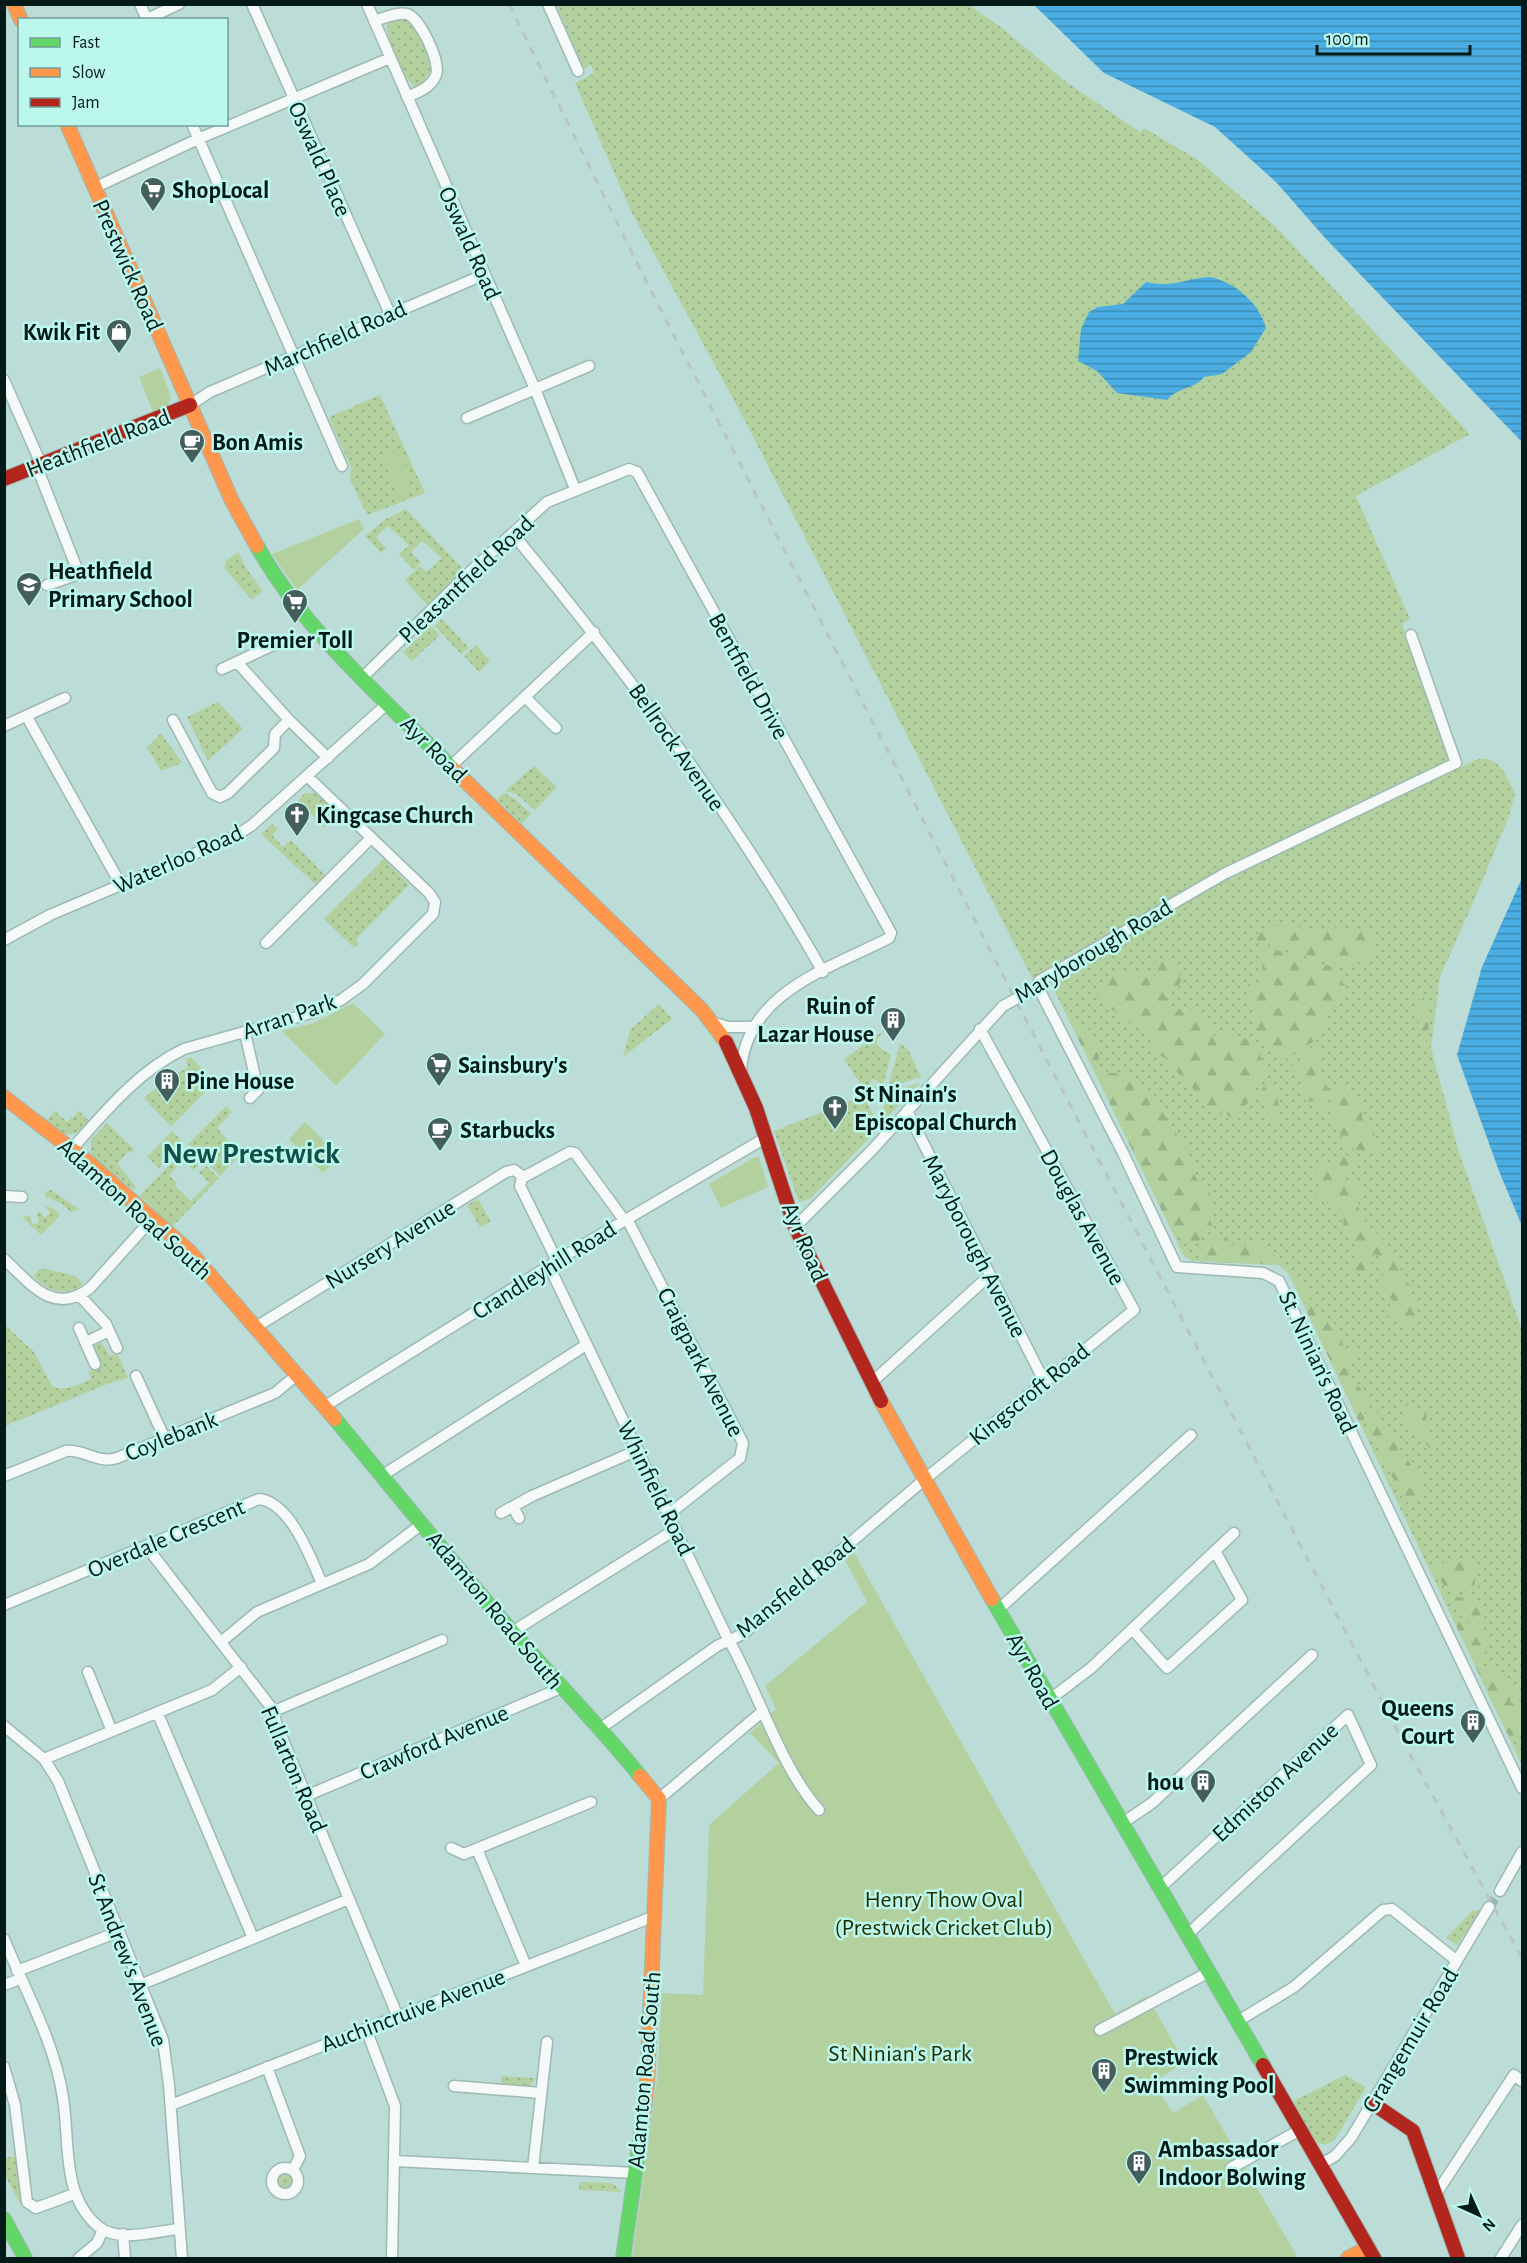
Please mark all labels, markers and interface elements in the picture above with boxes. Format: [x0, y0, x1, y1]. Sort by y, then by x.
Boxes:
legend [18, 18, 228, 126]
scale bar [1317, 18, 1470, 56]
text: 100 m [1326, 31, 1369, 49]
text: Fast [72, 34, 100, 52]
text: Slow [72, 64, 105, 82]
text: Jam [72, 94, 100, 112]
street label: Oswald Place [283, 98, 355, 221]
supermarket icon: ShopLocal [138, 175, 168, 213]
place label: ShopLocal [172, 179, 269, 203]
street label: Oswald Road [434, 183, 505, 304]
street label: Prestwick Road [87, 196, 167, 335]
street label: Marchfield Road [261, 297, 410, 381]
shop icon: Kwik Fit [104, 317, 134, 355]
place label: Kwik Fit [23, 321, 100, 345]
street label: Heathfield Road [23, 405, 174, 482]
cafe icon: Bon Amis [177, 427, 207, 465]
place label: Bon Amis [212, 431, 303, 455]
street label: Pleasantfield Road [395, 511, 539, 648]
place label: Heathfield Primary School [48, 560, 193, 612]
school or university icon: Heathfield Primary School [14, 570, 44, 608]
supermarket icon: Premier Toll [280, 587, 310, 625]
street label: Bentfield Drive [704, 609, 793, 744]
place label: Premier Toll [237, 629, 353, 653]
street label: Bellrock Avenue [624, 680, 729, 816]
street label: Ayr Road [395, 712, 471, 788]
church icon: Kingcase Church [282, 800, 312, 838]
place label: Kingcase Church [316, 804, 474, 828]
street label: Waterloo Road [110, 821, 247, 899]
street label: Maryborough Road [1010, 895, 1177, 1008]
street label: Arran Park [239, 990, 339, 1044]
place label: Ruin of Lazar House [757, 995, 876, 1047]
building icon: Ruin of Lazar House [878, 1005, 908, 1043]
supermarket icon: Sainsbury's [424, 1050, 454, 1088]
place label: Sainsbury's [458, 1054, 567, 1078]
building icon: Pine House [152, 1066, 182, 1104]
place label: Pine House [186, 1070, 294, 1094]
place label: St Ninain's Episcopal Church [854, 1083, 1017, 1135]
church icon: St Ninain's Episcopal Church [820, 1093, 850, 1131]
cafe icon: Starbucks [425, 1115, 455, 1153]
place label: Starbucks [460, 1119, 555, 1143]
street label: Adamton Road South [53, 1135, 216, 1285]
district label: New Prestwick [162, 1139, 340, 1169]
street label: Douglas Avenue [1035, 1146, 1129, 1289]
street label: Maryborough Avenue [918, 1151, 1031, 1342]
street label: Nursery Avenue [321, 1195, 460, 1294]
street label: Ayr Road [777, 1199, 831, 1285]
street label: Crandleyhill Road [469, 1217, 621, 1325]
street label: Craigpark Avenue [652, 1284, 748, 1441]
street label: St. Ninian's Road [1274, 1287, 1361, 1437]
street label: Kingscroft Road [965, 1339, 1094, 1450]
street label: Coylebank [122, 1408, 221, 1466]
street label: Whinfield Road [612, 1418, 698, 1559]
street label: Overdale Crescent [84, 1495, 249, 1583]
street label: Adamton Road South [421, 1527, 567, 1694]
street label: Mansfield Road [732, 1533, 860, 1643]
street label: Ayr Road [1001, 1629, 1063, 1714]
place label: Queens Court [1381, 1697, 1454, 1749]
street label: Crawford Avenue [357, 1701, 512, 1785]
street label: Fullarton Road [256, 1703, 330, 1836]
building icon: Queens Court [1458, 1707, 1488, 1745]
street label: Edmiston Avenue [1208, 1719, 1343, 1847]
building icon: hou [1188, 1767, 1218, 1805]
place label: hou [1147, 1771, 1184, 1795]
street label: St Andrew's Avenue [83, 1871, 171, 2050]
park label: Henry Thow Oval (Prestwick Cricket Club) [835, 1888, 1053, 1940]
street label: Grangemuir Road [1358, 1964, 1463, 2117]
street label: Auchincruive Avenue [318, 1965, 509, 2057]
street label: Adamton Road South [624, 1970, 666, 2170]
park label: St Ninian's Park [828, 2042, 972, 2066]
place label: Prestwick Swimming Pool [1124, 2046, 1274, 2098]
building icon: Prestwick Swimming Pool [1089, 2056, 1119, 2094]
place label: Ambassador Indoor Bolwing [1158, 2138, 1306, 2190]
building icon: Ambassador Indoor Bolwing [1124, 2148, 1154, 2186]
north arrow [1449, 2185, 1509, 2245]
text: N [1479, 2215, 1498, 2234]

